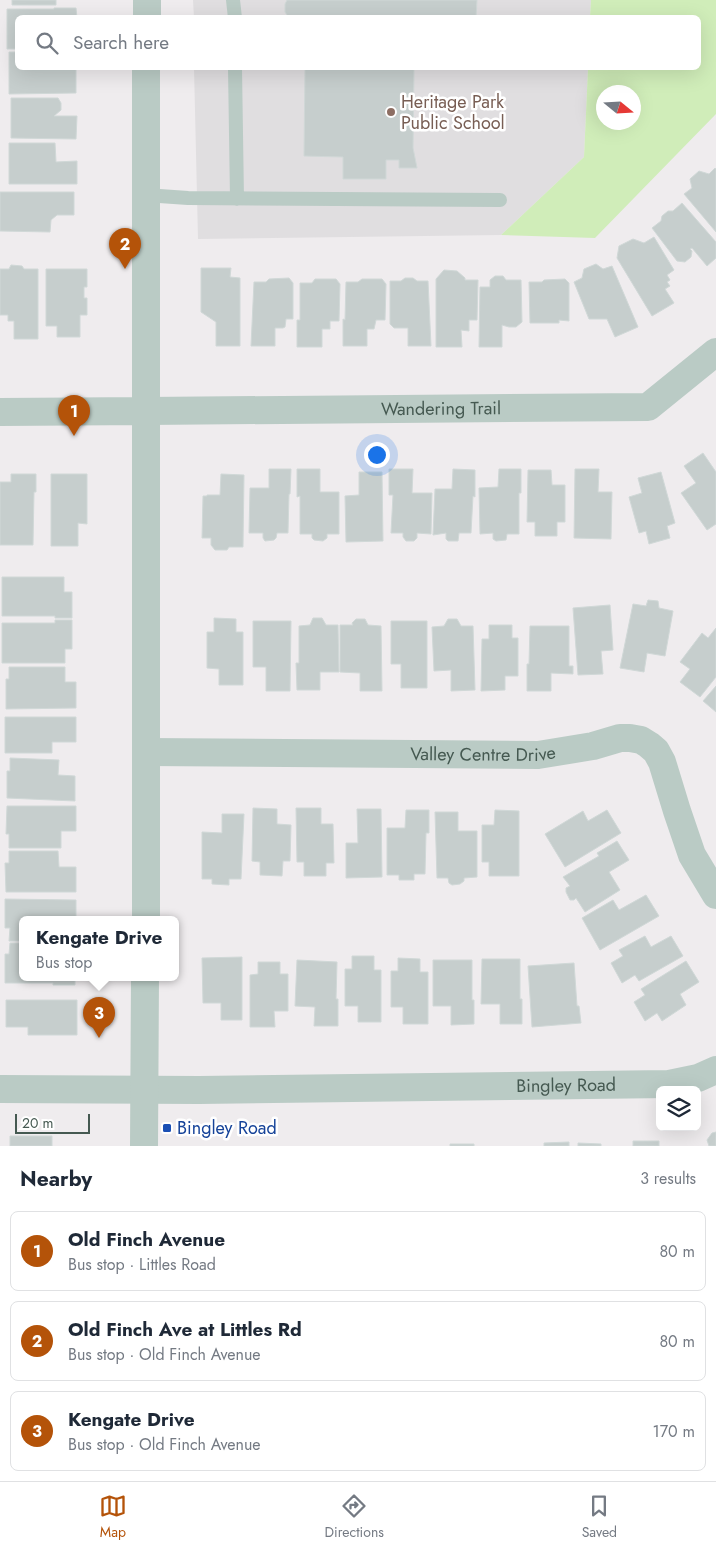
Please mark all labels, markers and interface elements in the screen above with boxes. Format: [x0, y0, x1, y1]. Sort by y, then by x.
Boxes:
search box [15, 15, 701, 70]
icon: search [33, 29, 61, 57]
text: Search here [73, 29, 169, 56]
north arrow [596, 85, 641, 130]
place label: Heritage Park Public School [401, 89, 505, 136]
marker: Heritage Park Public School [385, 106, 397, 118]
pin: 2 [109, 228, 141, 269]
pin: 1 [58, 395, 90, 436]
street label: Wandering Trail [381, 395, 501, 422]
your location [364, 442, 390, 468]
street label: Valley Centre Drive [410, 739, 558, 768]
popup [19, 916, 179, 981]
text: Kengate Drive [36, 924, 162, 951]
text: Bus stop [36, 951, 92, 974]
pin: 3 [83, 997, 115, 1038]
street label: Bingley Road [516, 1072, 616, 1099]
map controls [656, 1086, 701, 1131]
button: layers [656, 1086, 701, 1131]
scale bar [15, 1111, 90, 1134]
text: 20 m [22, 1113, 54, 1133]
place label: Bingley Road [177, 1115, 277, 1141]
marker: Bingley Road [161, 1122, 173, 1134]
text: Nearby [20, 1164, 92, 1194]
text: 3 results [640, 1167, 696, 1190]
text: Old Finch Avenue [68, 1226, 225, 1253]
text: 1 [33, 1240, 41, 1263]
text: 80 m [659, 1240, 695, 1263]
text: Bus stop · Littles Road [68, 1253, 216, 1276]
text: Old Finch Ave at Littles Rd [68, 1316, 302, 1343]
text: 2 [32, 1330, 42, 1353]
text: 80 m [659, 1330, 695, 1353]
text: Bus stop · Old Finch Avenue [68, 1343, 261, 1366]
text: Kengate Drive [68, 1406, 195, 1433]
text: 3 [32, 1420, 42, 1443]
text: 170 m [653, 1420, 695, 1443]
text: Bus stop · Old Finch Avenue [68, 1433, 261, 1456]
tab: Map [99, 1492, 127, 1542]
tab: Directions [325, 1492, 384, 1542]
tab: Saved [582, 1492, 617, 1542]

